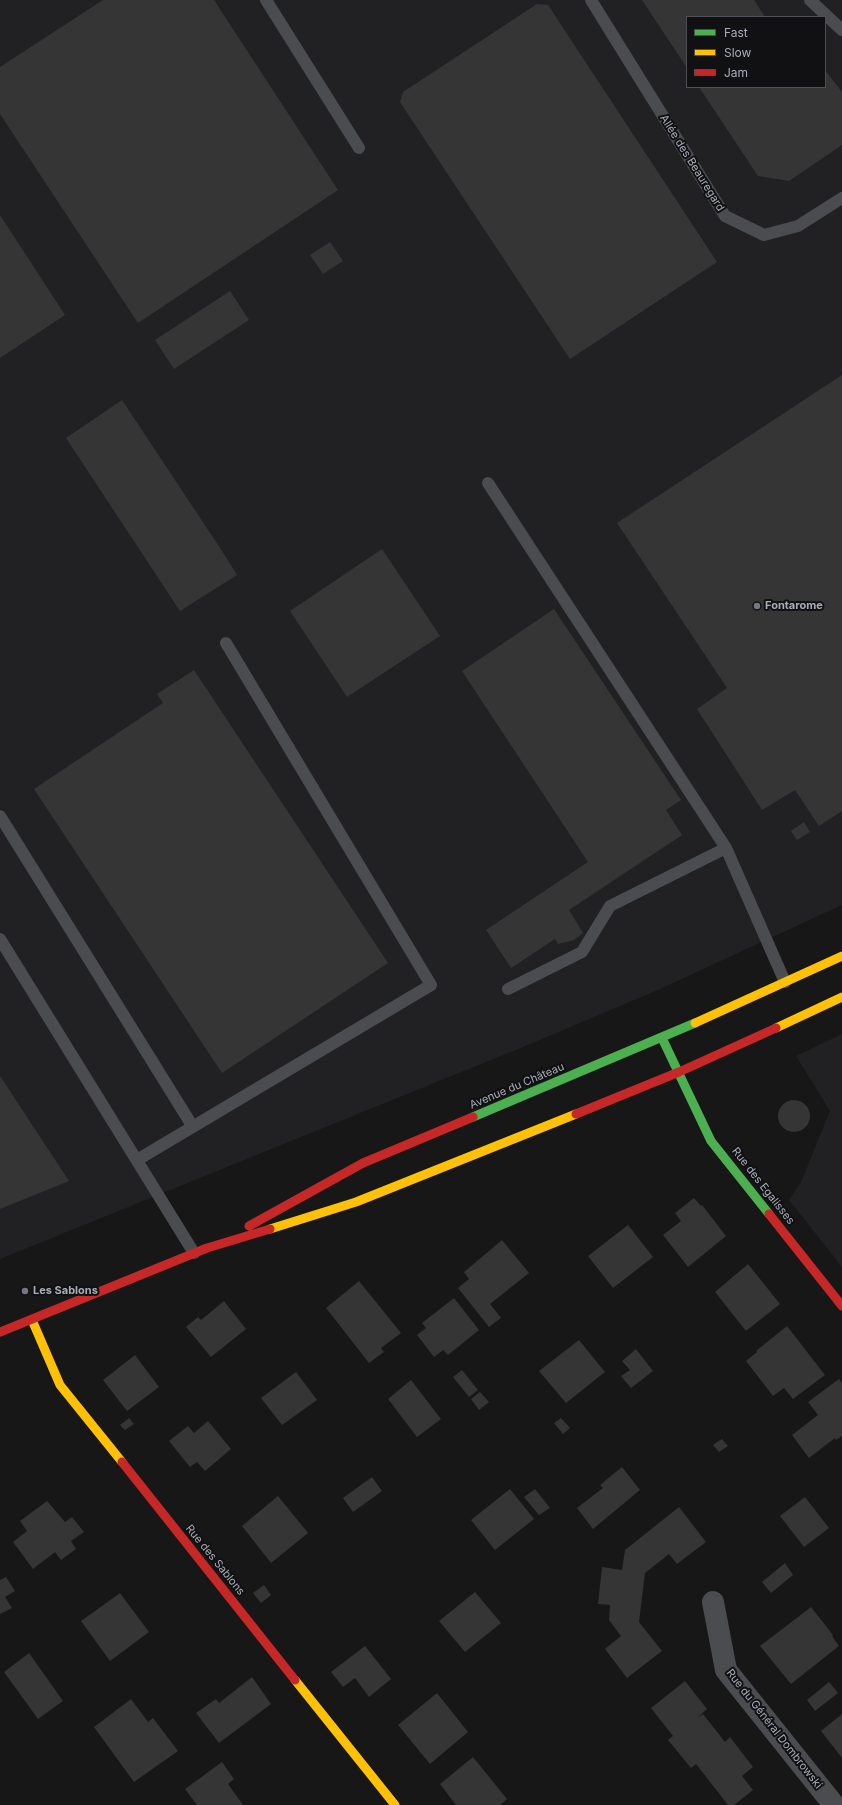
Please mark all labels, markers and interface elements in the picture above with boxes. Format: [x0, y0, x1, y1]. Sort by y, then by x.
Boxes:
legend [686, 16, 826, 88]
text: Fast [724, 25, 748, 40]
text: Slow [724, 45, 751, 60]
text: Jam [724, 65, 748, 80]
street label: Allée des Beauregard [657, 112, 727, 214]
place label: Fontarome [765, 599, 823, 613]
marker: Fontarome [752, 601, 762, 611]
street label: Avenue du Château [468, 1060, 566, 1112]
street label: Rue des Egalisses [729, 1145, 797, 1227]
place label: Les Sablons [33, 1284, 98, 1298]
marker: Les Sablons [20, 1286, 30, 1296]
street label: Rue des Sablons [183, 1522, 247, 1598]
street label: Rue du Général Dombrowski [723, 1667, 825, 1791]

